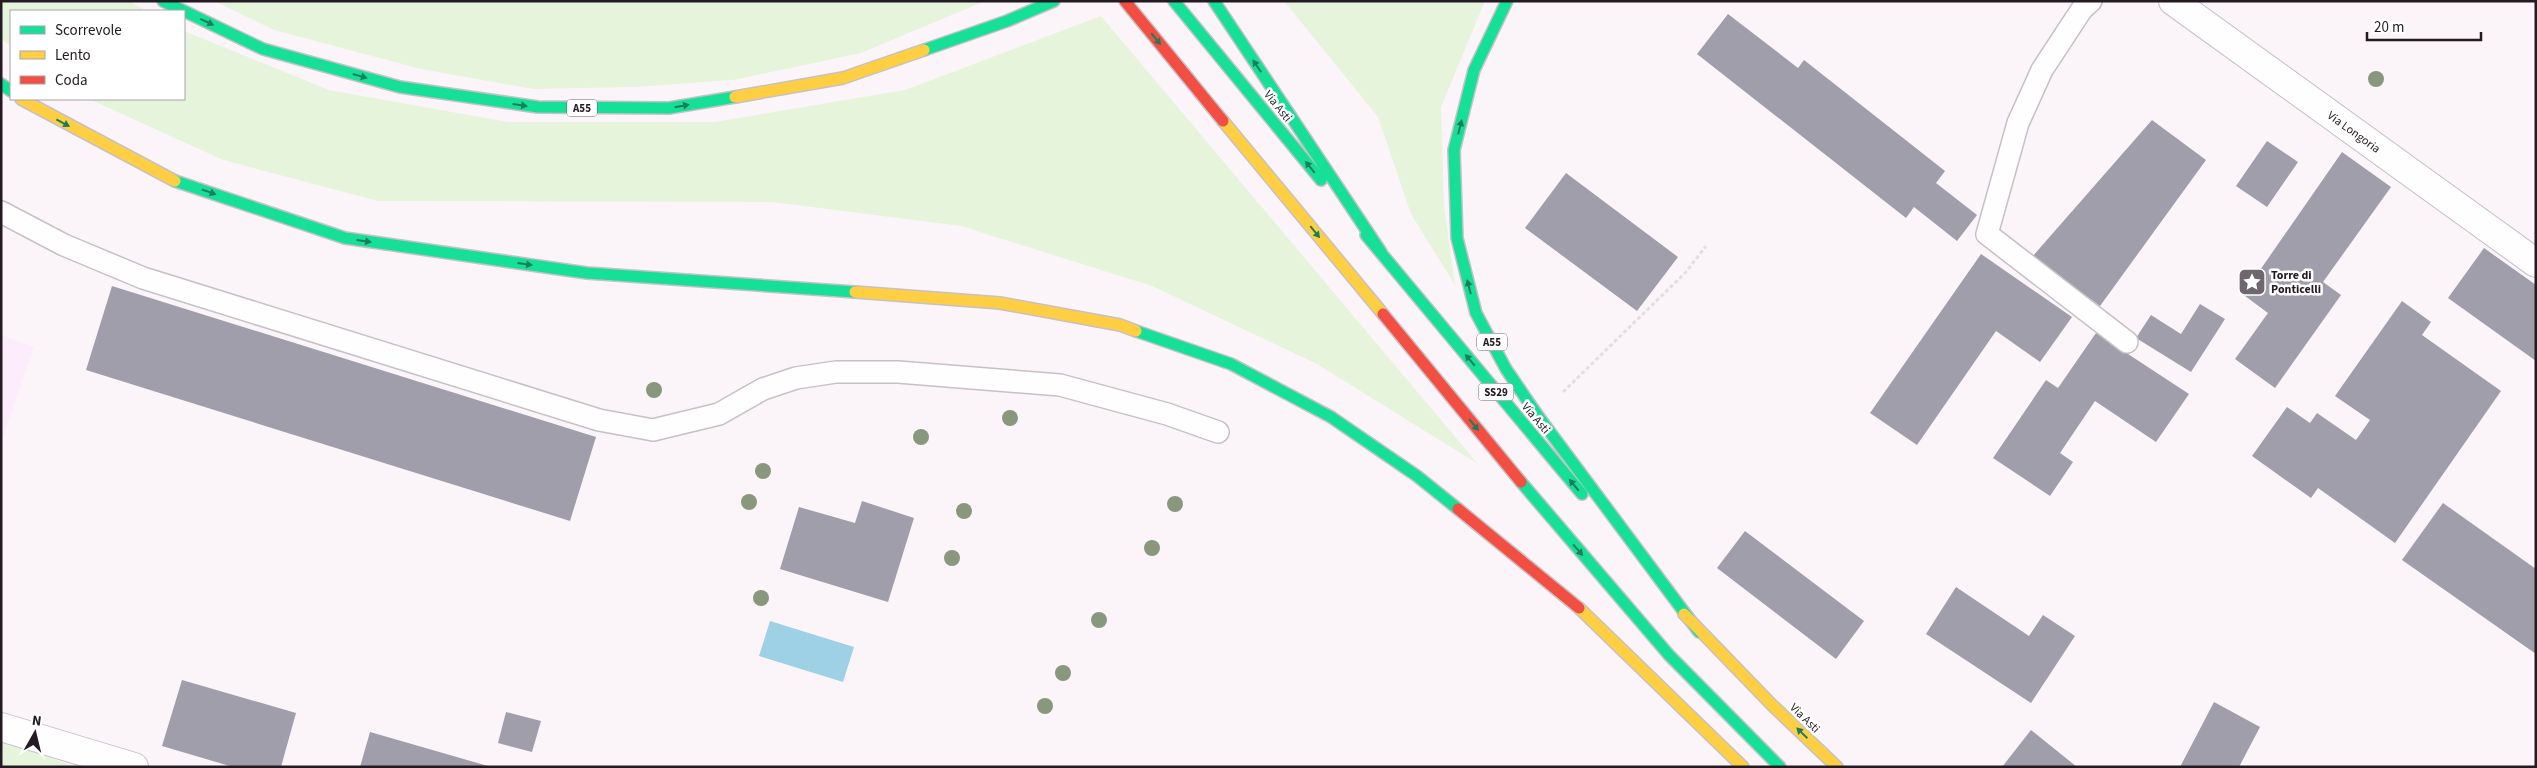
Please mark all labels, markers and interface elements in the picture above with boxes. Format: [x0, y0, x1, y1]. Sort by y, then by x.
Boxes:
legend [10, 10, 185, 100]
scale bar [2367, 10, 2481, 42]
text: 20 m [2374, 17, 2404, 38]
one-way arrow [200, 18, 214, 26]
text: Scorrevole [55, 20, 122, 41]
one-way arrow [1151, 32, 1162, 45]
text: Lento [55, 45, 91, 66]
one-way arrow [1252, 59, 1262, 73]
text: Coda [55, 70, 88, 91]
one-way arrow [352, 72, 368, 80]
street label: Via Asti [1260, 87, 1296, 126]
road number: A55 [567, 100, 597, 116]
one-way arrow [512, 101, 528, 109]
one-way arrow [674, 101, 690, 109]
street label: Via Longoria [2324, 107, 2384, 157]
one-way arrow [56, 119, 70, 127]
one-way arrow [1456, 119, 1464, 134]
one-way arrow [1305, 161, 1316, 174]
one-way arrow [202, 189, 217, 196]
one-way arrow [1310, 225, 1321, 238]
one-way arrow [356, 237, 372, 245]
one-way arrow [517, 261, 533, 269]
place icon: Torre di Ponticelli [2237, 267, 2267, 297]
place label: Torre di Ponticelli [2271, 267, 2321, 298]
one-way arrow [1465, 279, 1473, 294]
road number: A55 [1477, 334, 1507, 351]
one-way arrow [1464, 354, 1475, 367]
road number: SS29 [1478, 384, 1514, 401]
street label: Via Asti [1517, 399, 1554, 438]
one-way arrow [1468, 419, 1479, 431]
one-way arrow [1568, 478, 1579, 491]
one-way arrow [1572, 543, 1583, 556]
street label: Via Asti [1786, 700, 1824, 737]
north arrow [10, 708, 60, 758]
text: N [31, 711, 43, 732]
one-way arrow [1796, 727, 1808, 739]

